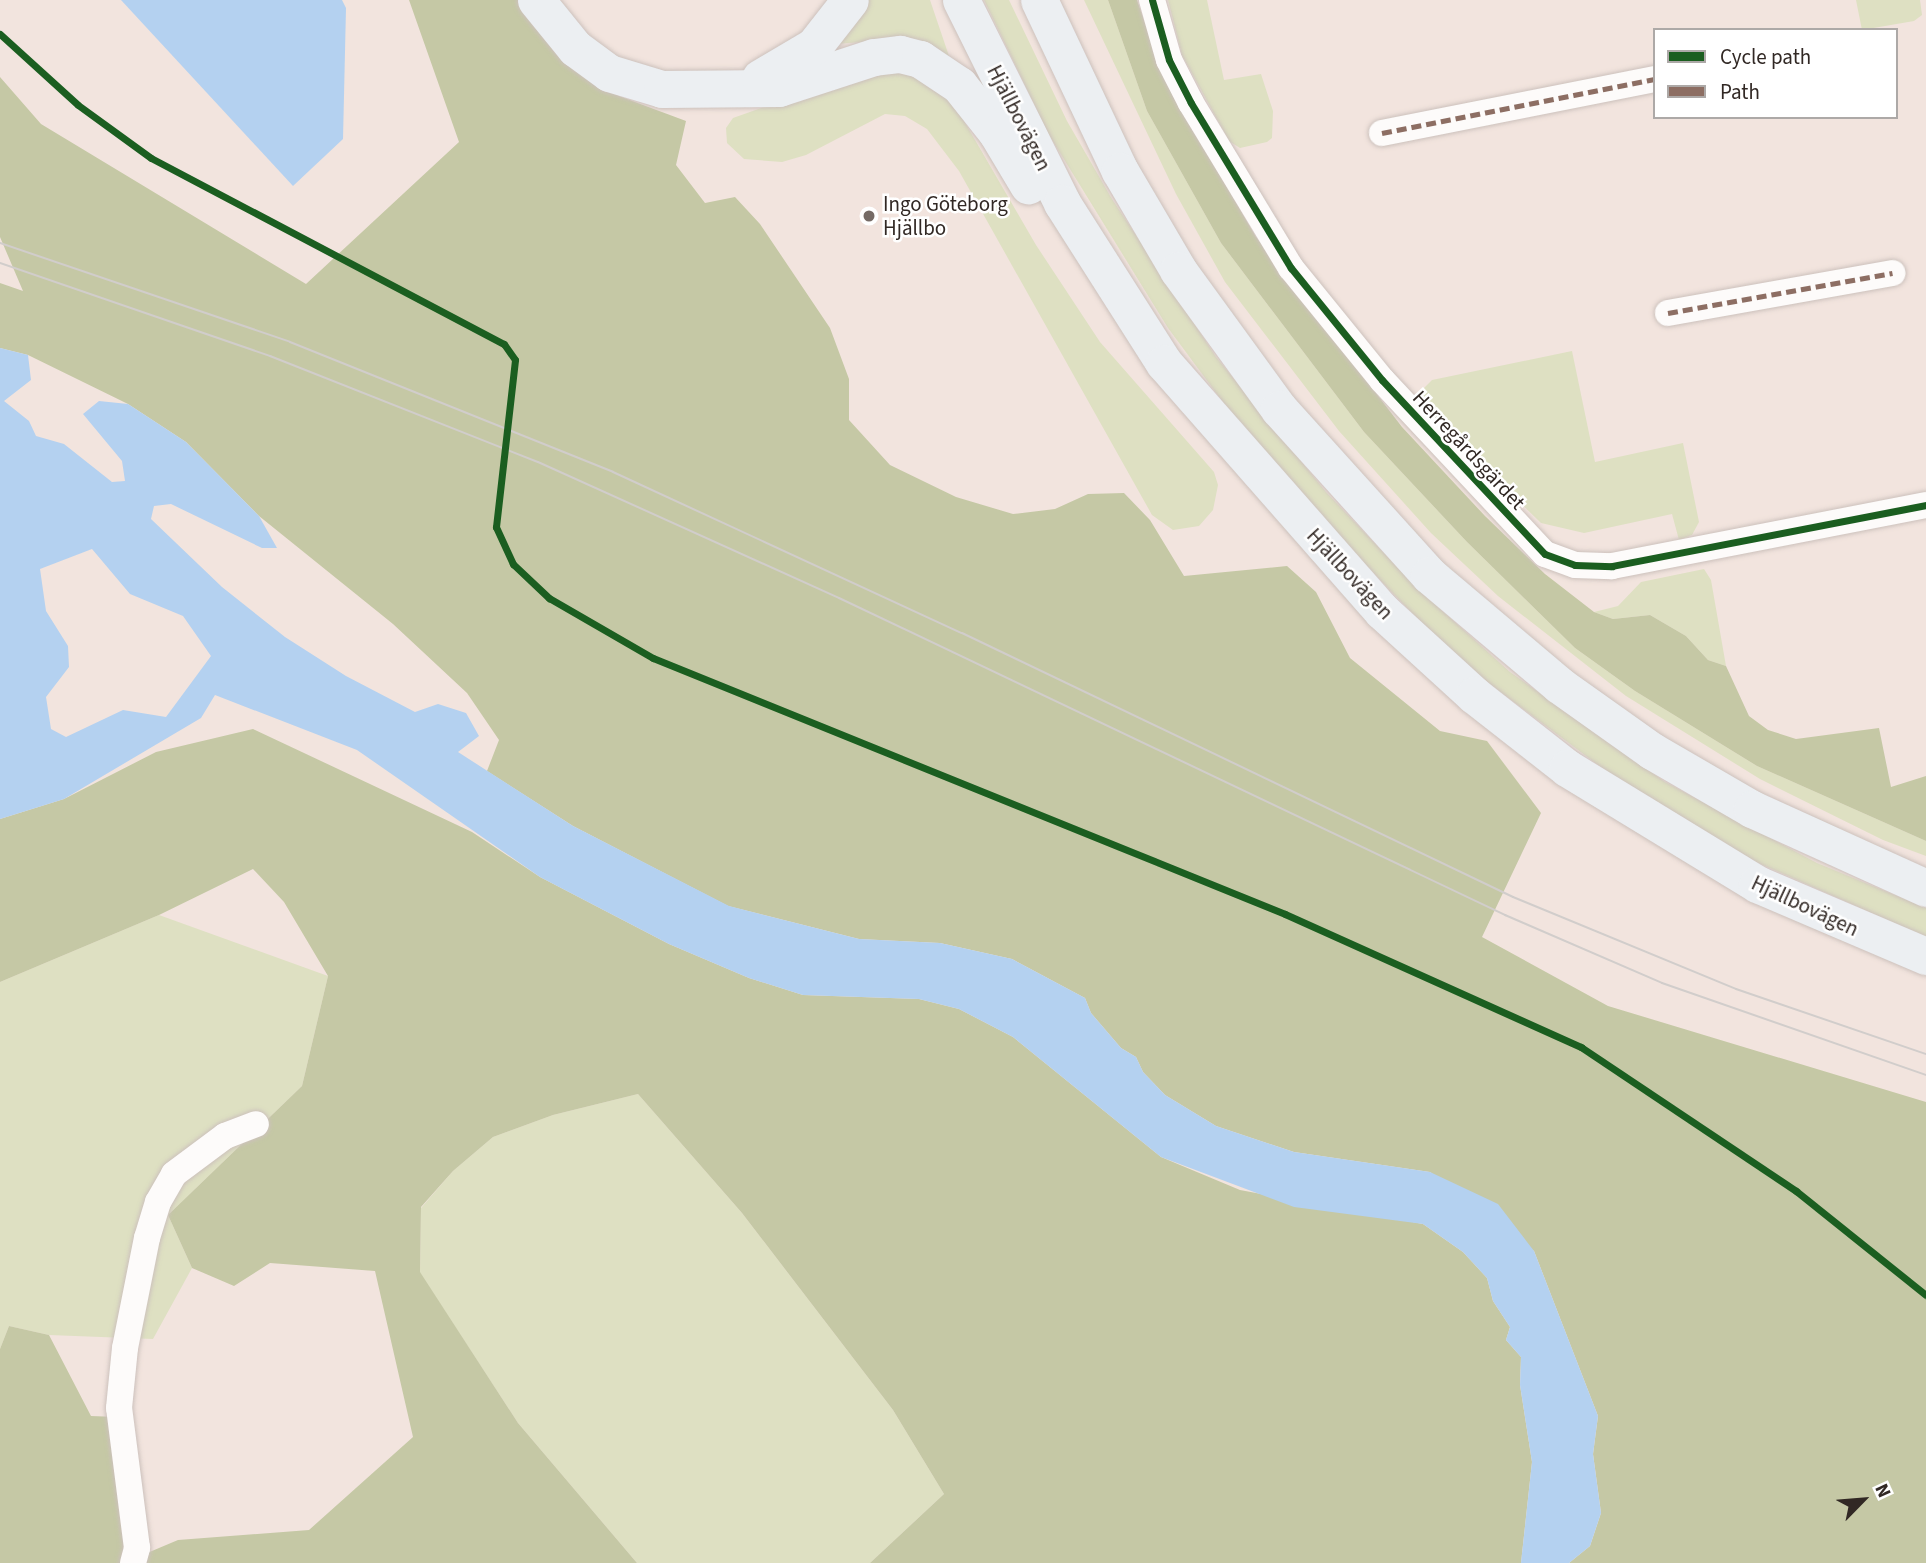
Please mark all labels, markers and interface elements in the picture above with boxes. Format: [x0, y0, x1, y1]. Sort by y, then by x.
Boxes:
legend [1653, 28, 1898, 119]
text: Cycle path [1720, 42, 1811, 72]
street label: Hjällbovägen [982, 61, 1056, 175]
text: Path [1720, 77, 1760, 107]
place label: Ingo Göteborg Hjällbo [883, 191, 1008, 241]
marker: Ingo Göteborg Hjällbo [861, 208, 877, 224]
street label: Herregårdsgärdet [1407, 385, 1531, 515]
street label: Hjällbovägen [1301, 523, 1399, 625]
street label: Hjällbovägen [1747, 870, 1863, 942]
north arrow [1828, 1465, 1898, 1535]
text: N [1868, 1479, 1897, 1502]

